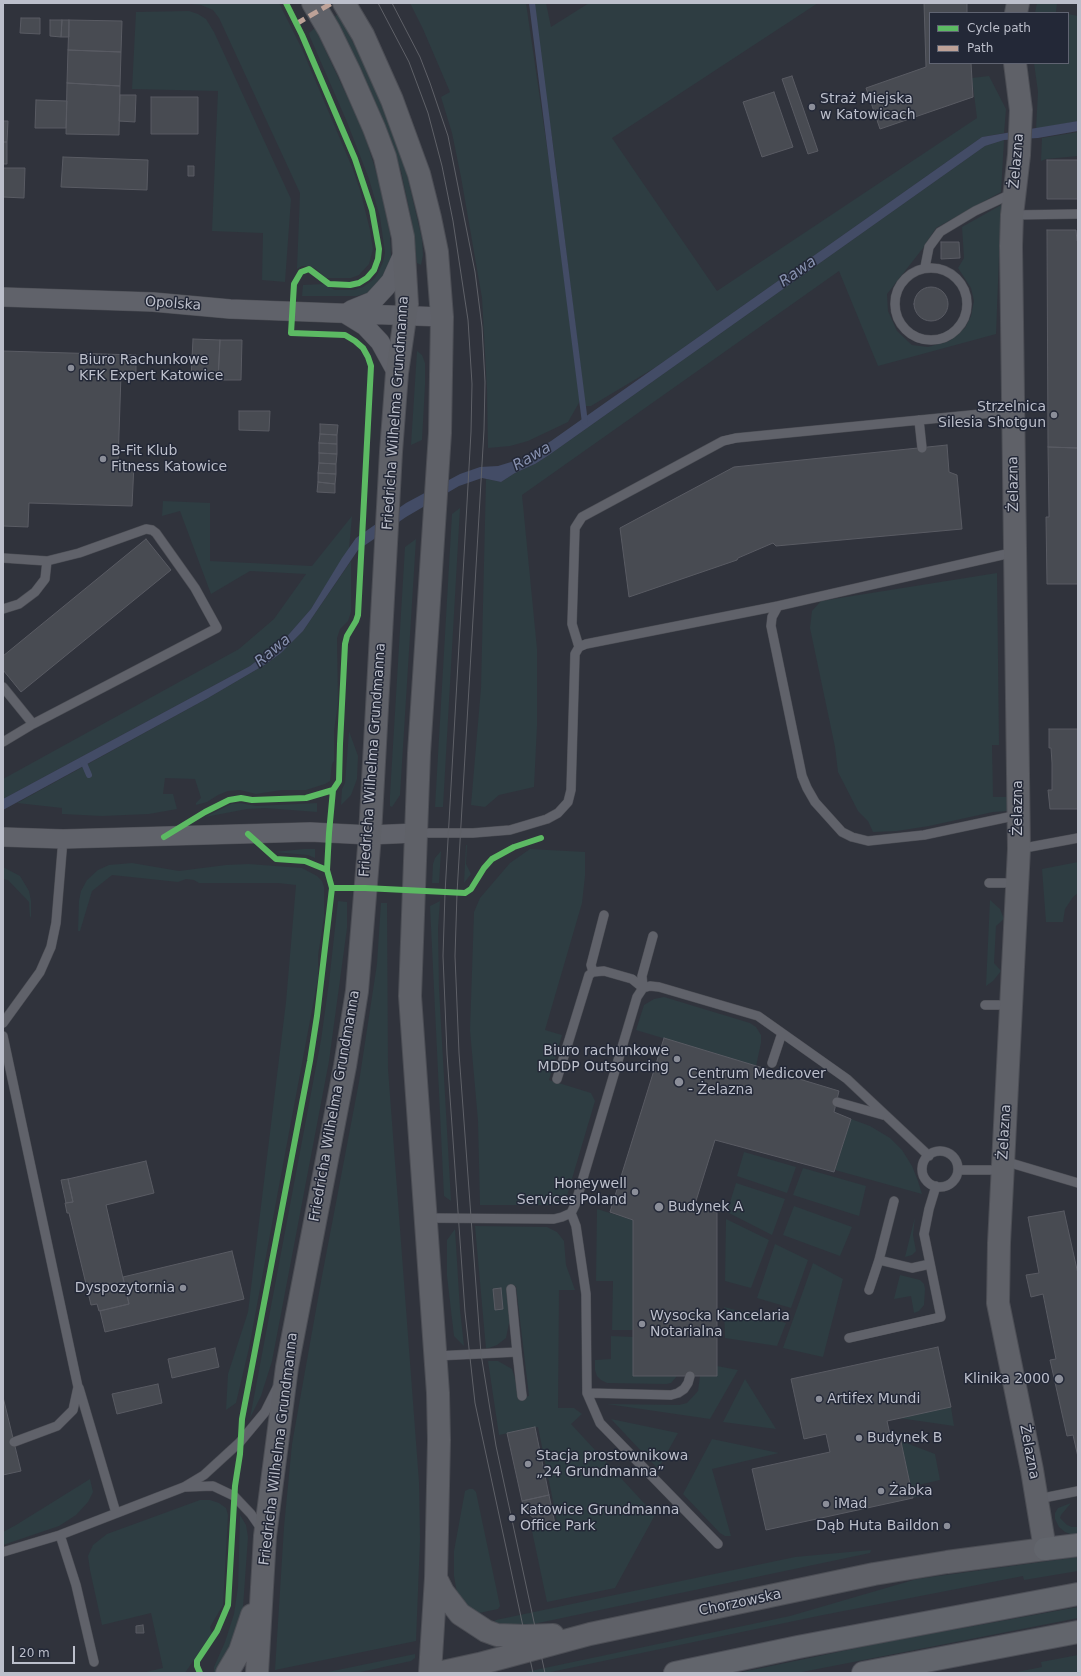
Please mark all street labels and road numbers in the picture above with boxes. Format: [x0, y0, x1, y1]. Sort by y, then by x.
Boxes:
street label: Żelazna [1006, 133, 1028, 189]
street label: Opolska [144, 294, 202, 314]
street label: Friedricha Wilhelma Grundmanna [379, 295, 413, 531]
street label: Żelazna [1005, 456, 1023, 512]
street label: Friedricha Wilhelma Grundmanna [356, 642, 390, 878]
street label: Żelazna [1010, 780, 1026, 836]
street label: Friedricha Wilhelma Grundmanna [306, 989, 364, 1223]
street label: Żelazna [995, 1104, 1015, 1160]
street label: Friedricha Wilhelma Grundmanna [256, 1332, 302, 1566]
street label: Żelazna [1015, 1423, 1043, 1481]
street label: Chorzowska [697, 1586, 783, 1620]

